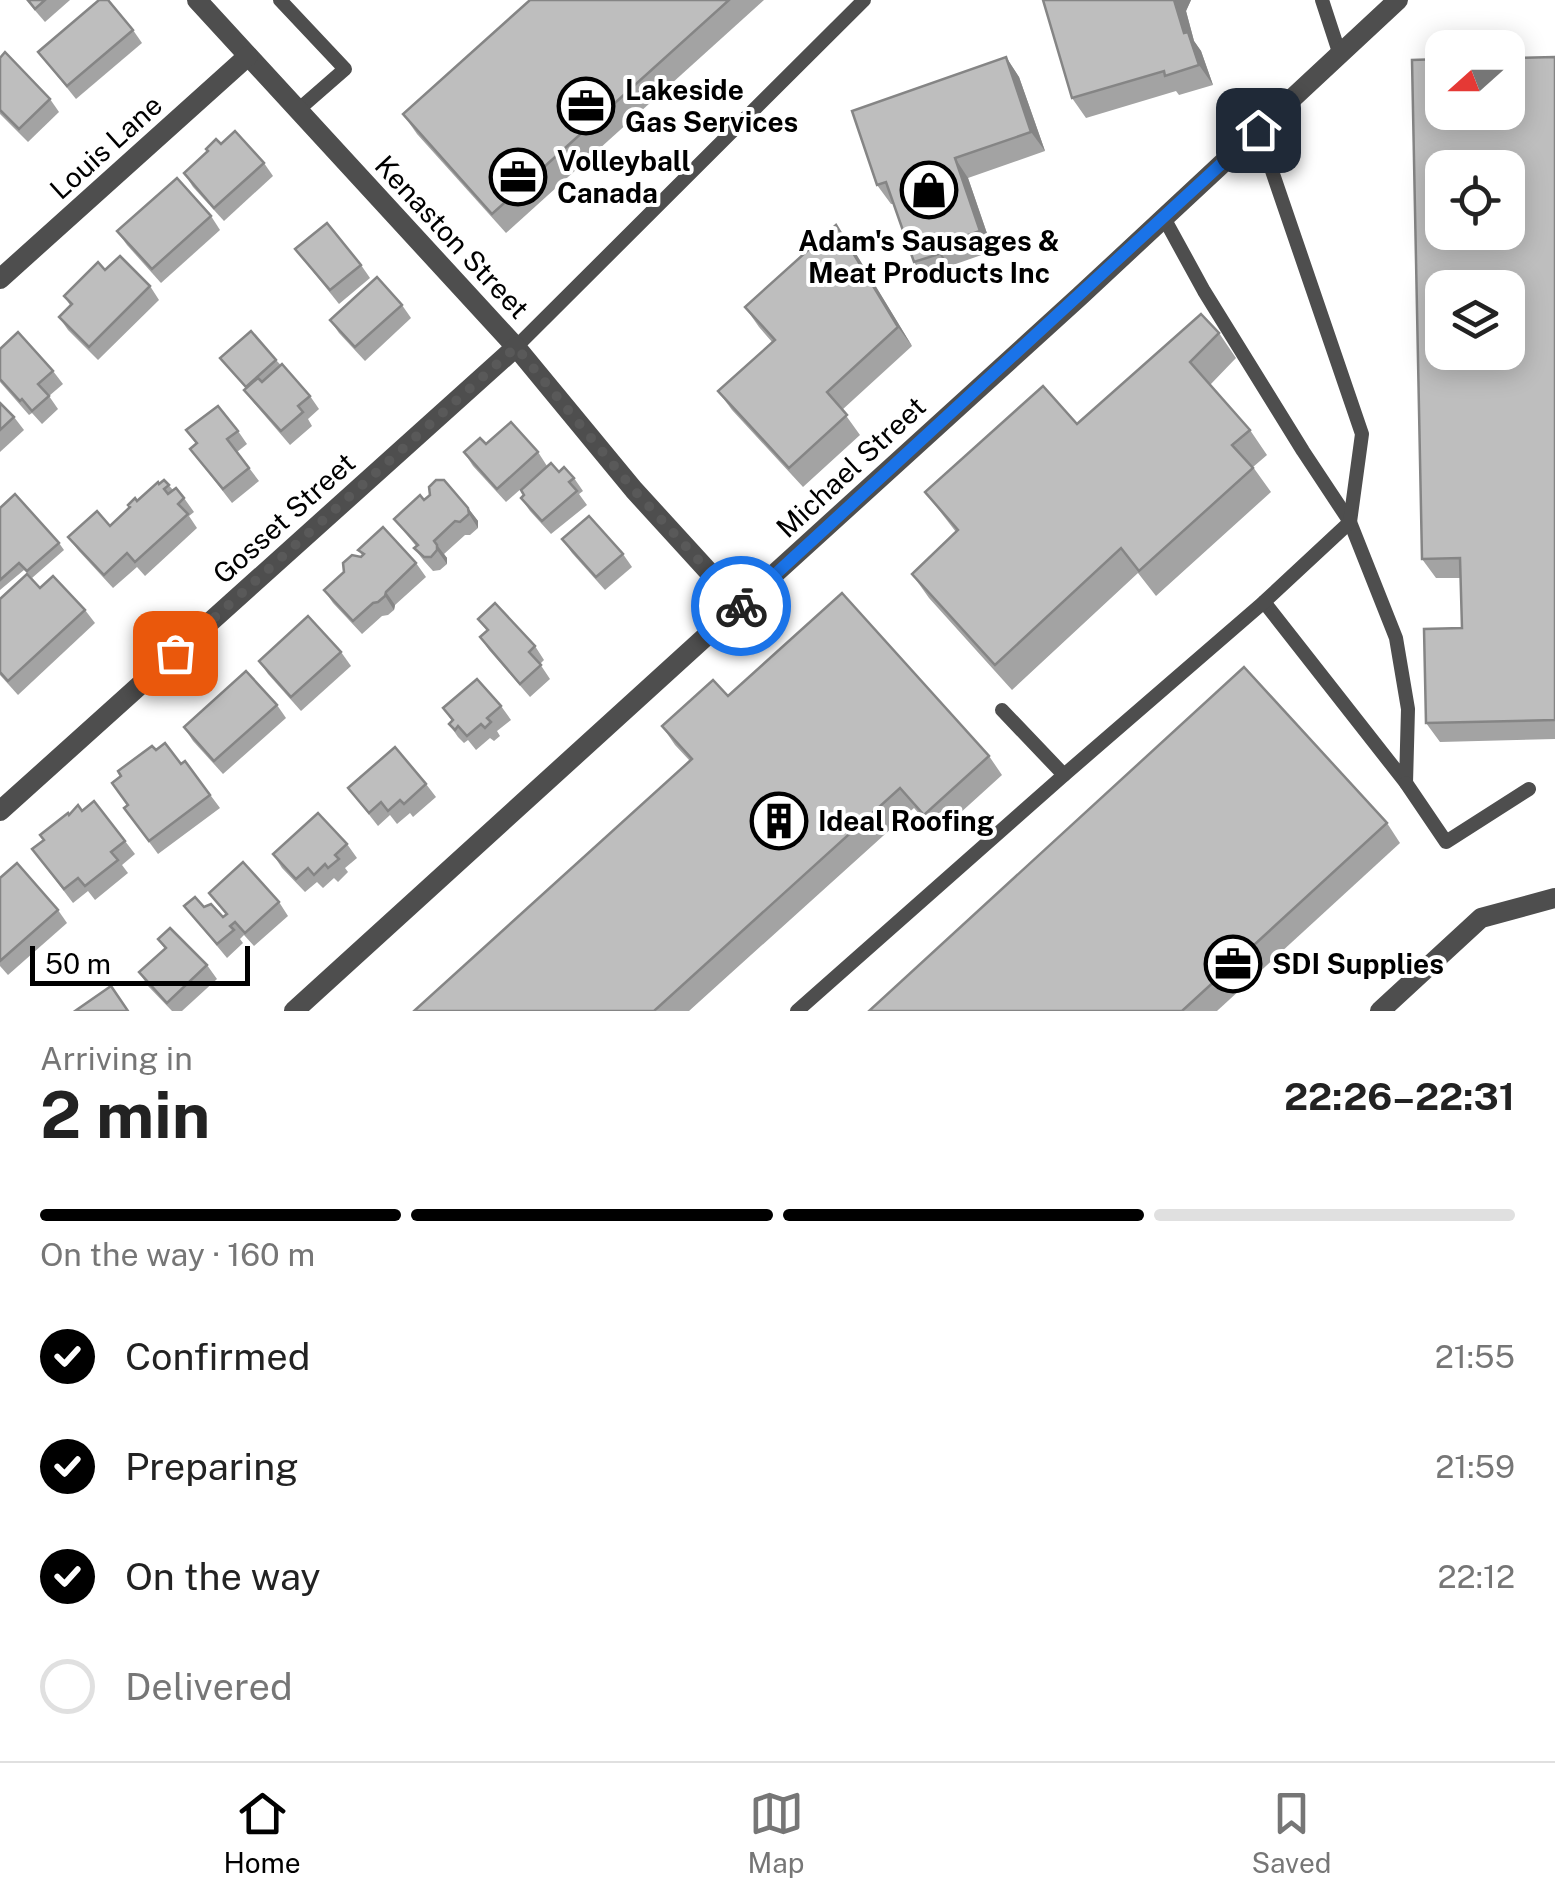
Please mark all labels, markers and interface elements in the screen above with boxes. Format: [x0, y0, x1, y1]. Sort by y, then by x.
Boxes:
north arrow [1425, 30, 1525, 130]
map controls [1425, 30, 1525, 370]
place label: Lakeside Gas Services [625, 73, 798, 138]
office icon: Lakeside Gas Services [556, 76, 616, 136]
street label: Louis Lane [43, 88, 168, 205]
pin [1216, 88, 1301, 173]
icon: home [1231, 103, 1286, 158]
place label: Volleyball Canada [557, 144, 691, 209]
office icon: Volleyball Canada [488, 147, 548, 207]
street label: Kenaston Street [368, 148, 536, 325]
button: locate [1425, 150, 1525, 250]
shop icon: Adam's Sausages & Meat Products Inc [899, 160, 959, 220]
place label: Adam's Sausages & Meat Products Inc [798, 224, 1060, 289]
button: layers [1425, 270, 1525, 370]
street label: Michael Street [769, 389, 932, 544]
street label: Gosset Street [206, 445, 361, 590]
courier [691, 556, 791, 656]
icon: bike [714, 579, 769, 634]
pin [133, 611, 218, 696]
icon: bag [148, 626, 203, 681]
building icon: Ideal Roofing [749, 791, 809, 851]
place label: Ideal Roofing [818, 804, 994, 837]
office icon: SDI Supplies [1203, 934, 1263, 994]
scale bar [30, 941, 250, 986]
text: 50 m [45, 947, 111, 980]
place label: SDI Supplies [1272, 947, 1444, 980]
text: Arriving in [40, 1040, 193, 1077]
text: 22:26–22:31 [1284, 1074, 1515, 1119]
text: 2 min [40, 1076, 210, 1153]
text: On the way · 160 m [40, 1236, 315, 1273]
icon: check [40, 1329, 95, 1384]
text: Confirmed [125, 1334, 310, 1379]
text: 21:55 [1435, 1338, 1515, 1375]
icon: check [40, 1439, 95, 1494]
text: Preparing [125, 1444, 299, 1489]
text: 21:59 [1435, 1448, 1515, 1485]
icon: check [40, 1549, 95, 1604]
text: On the way [125, 1554, 321, 1599]
text: 22:12 [1438, 1558, 1515, 1595]
text: Delivered [125, 1664, 293, 1709]
tab: Home [223, 1786, 301, 1879]
tab: Map [748, 1786, 804, 1879]
tab: Saved [1251, 1786, 1332, 1879]

